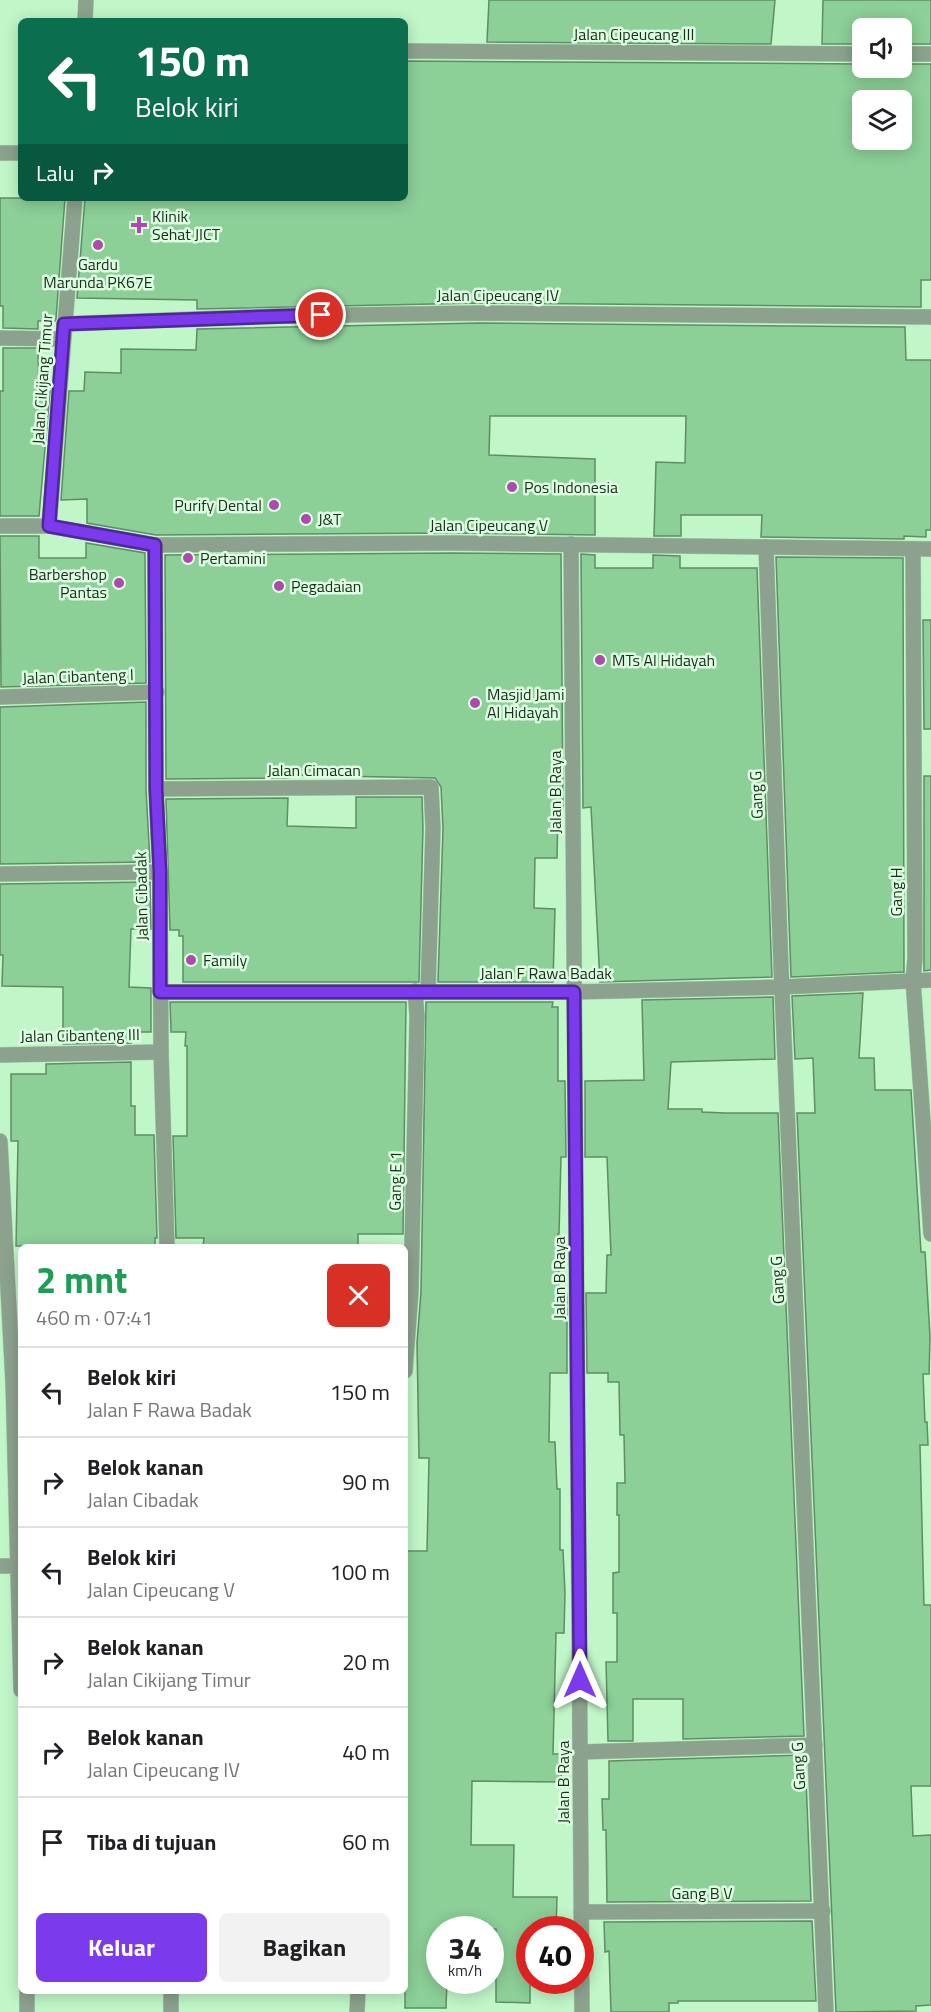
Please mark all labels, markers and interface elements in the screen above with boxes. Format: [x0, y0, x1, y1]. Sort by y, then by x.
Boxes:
map controls [852, 18, 912, 150]
button: sound [852, 18, 912, 78]
street label: Jalan Cipeucang III [574, 22, 694, 46]
text: 150 m [135, 28, 250, 92]
icon: left [36, 42, 114, 120]
text: Belok kiri [135, 86, 239, 127]
button: layers [852, 90, 912, 150]
text: Lalu [36, 156, 74, 190]
icon: right [86, 156, 119, 189]
place label: Klinik Sehat JICT [152, 204, 221, 246]
marker: Klinik Sehat JICT [130, 216, 148, 234]
marker: Gardu Marunda PK67E [91, 238, 105, 252]
place label: Gardu Marunda PK67E [43, 252, 153, 294]
street label: Jalan Cipeucang IV [437, 283, 559, 307]
pin [295, 289, 346, 340]
icon: arrive [304, 298, 337, 331]
street label: Jalan Cikijang Timur [25, 312, 59, 445]
place label: Pos Indonesia [524, 475, 618, 499]
marker: Pos Indonesia [505, 480, 519, 494]
place label: Purify Dental [174, 493, 262, 517]
marker: Purify Dental [267, 498, 281, 512]
place label: J&T [318, 507, 342, 531]
marker: J&T [299, 512, 313, 526]
street label: Jalan Cipeucang V [430, 513, 548, 537]
place label: Pertamini [200, 546, 266, 570]
marker: Pertamini [181, 551, 195, 565]
place label: Barbershop Pantas [29, 562, 107, 604]
place label: Pegadaian [291, 574, 361, 598]
marker: Barbershop Pantas [112, 576, 126, 590]
marker: Pegadaian [272, 579, 286, 593]
place label: MTs Al Hidayah [612, 648, 715, 672]
marker: MTs Al Hidayah [593, 653, 607, 667]
street label: Jalan Cibanteng I [22, 662, 134, 690]
place label: Masjid Jami Al Hidayah [487, 682, 564, 724]
marker: Masjid Jami Al Hidayah [468, 696, 482, 710]
street label: Jalan B Raya [543, 750, 567, 834]
street label: Jalan Cimacan [267, 758, 361, 782]
street label: Gang G [743, 771, 769, 819]
street label: Jalan Cibadak [128, 851, 154, 941]
street label: Gang H [884, 867, 908, 917]
place label: Family [203, 948, 247, 972]
marker: Family [184, 953, 198, 967]
street label: Jalan F Rawa Badak [480, 961, 612, 985]
street label: Jalan Cibanteng III [20, 1022, 140, 1048]
street label: Gang E 1 [382, 1151, 408, 1211]
street label: Jalan B Raya [547, 1236, 571, 1320]
text: 2 mnt [36, 1252, 127, 1307]
street label: Gang G [764, 1255, 790, 1305]
button: close [327, 1264, 390, 1327]
text: 460 m · 07:41 [36, 1302, 153, 1333]
text: Belok kiri [87, 1360, 176, 1394]
text: 150 m [330, 1375, 390, 1409]
icon: left [36, 1376, 69, 1409]
text: Jalan F Rawa Badak [87, 1394, 252, 1425]
text: Belok kanan [87, 1450, 204, 1484]
text: 90 m [342, 1465, 390, 1499]
icon: right [36, 1466, 69, 1499]
text: Jalan Cibadak [87, 1484, 199, 1515]
text: Belok kiri [87, 1540, 176, 1574]
text: 100 m [330, 1555, 390, 1589]
icon: left [36, 1556, 69, 1589]
text: Jalan Cipeucang V [87, 1574, 235, 1605]
text: Belok kanan [87, 1630, 204, 1664]
text: 20 m [342, 1645, 390, 1679]
icon: right [36, 1646, 69, 1679]
position arrow [548, 1648, 612, 1712]
text: Jalan Cikijang Timur [87, 1664, 251, 1695]
text: Belok kanan [87, 1720, 204, 1754]
text: 40 m [342, 1735, 390, 1769]
icon: right [36, 1736, 69, 1769]
street label: Jalan B Raya [551, 1740, 575, 1824]
street label: Gang G [785, 1741, 811, 1791]
text: Jalan Cipeucang IV [87, 1754, 240, 1785]
text: Tiba di tujuan [87, 1825, 216, 1859]
text: 60 m [342, 1825, 390, 1859]
icon: arrive [36, 1826, 69, 1859]
street label: Gang B V [672, 1881, 732, 1905]
button: Keluar [36, 1913, 207, 1982]
button: Bagikan [219, 1913, 390, 1982]
speed limit sign: 40 [516, 1916, 594, 1994]
text: 34 [448, 1925, 482, 1971]
text: km/h [448, 1959, 482, 1982]

